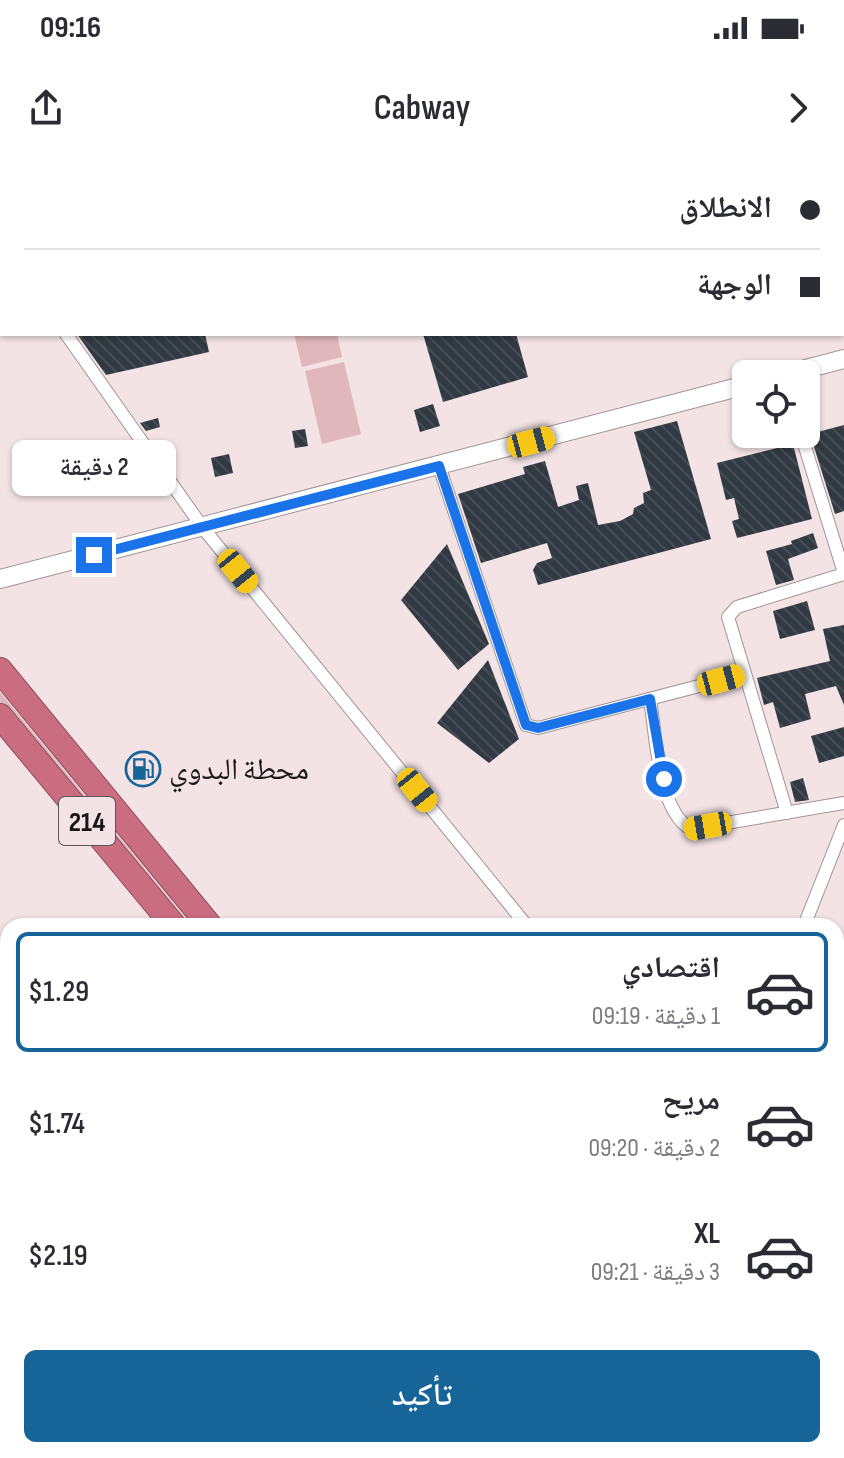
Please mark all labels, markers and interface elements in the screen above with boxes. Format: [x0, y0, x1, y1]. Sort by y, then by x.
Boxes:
text: 09:16 [40, 10, 101, 46]
icon: share [24, 86, 68, 130]
icon: forward [776, 86, 820, 130]
text: Cabway [374, 87, 470, 130]
text: الانطلاق [679, 190, 772, 226]
text: الوجهة [697, 267, 772, 303]
map controls [732, 360, 820, 448]
button: locate [732, 360, 820, 448]
car [505, 424, 557, 460]
callout: 2 دقيقة [12, 439, 176, 495]
text: 2 دقيقة [59, 452, 129, 483]
route end [76, 537, 112, 573]
car [214, 545, 262, 597]
car [695, 662, 747, 698]
fuel station icon: محطة البدوي [124, 750, 162, 788]
place label: محطة البدوي [169, 752, 309, 793]
route start [646, 761, 682, 797]
car [393, 764, 441, 816]
road number: 214 [59, 797, 115, 845]
car [682, 810, 734, 842]
text: اقتصادي [622, 950, 720, 986]
icon: car [744, 956, 816, 1028]
text: $1.29 [28, 974, 89, 1010]
text: 1 دقيقة · 09:19 [592, 1001, 720, 1032]
text: مريح [662, 1082, 720, 1118]
icon: car [744, 1088, 816, 1160]
text: $1.74 [28, 1106, 85, 1142]
text: 2 دقيقة · 09:20 [589, 1133, 720, 1164]
text: XL [694, 1216, 720, 1252]
icon: car [744, 1220, 816, 1292]
text: $2.19 [28, 1238, 88, 1274]
text: 3 دقيقة · 09:21 [591, 1257, 720, 1288]
button: تأكيد [24, 1350, 820, 1442]

